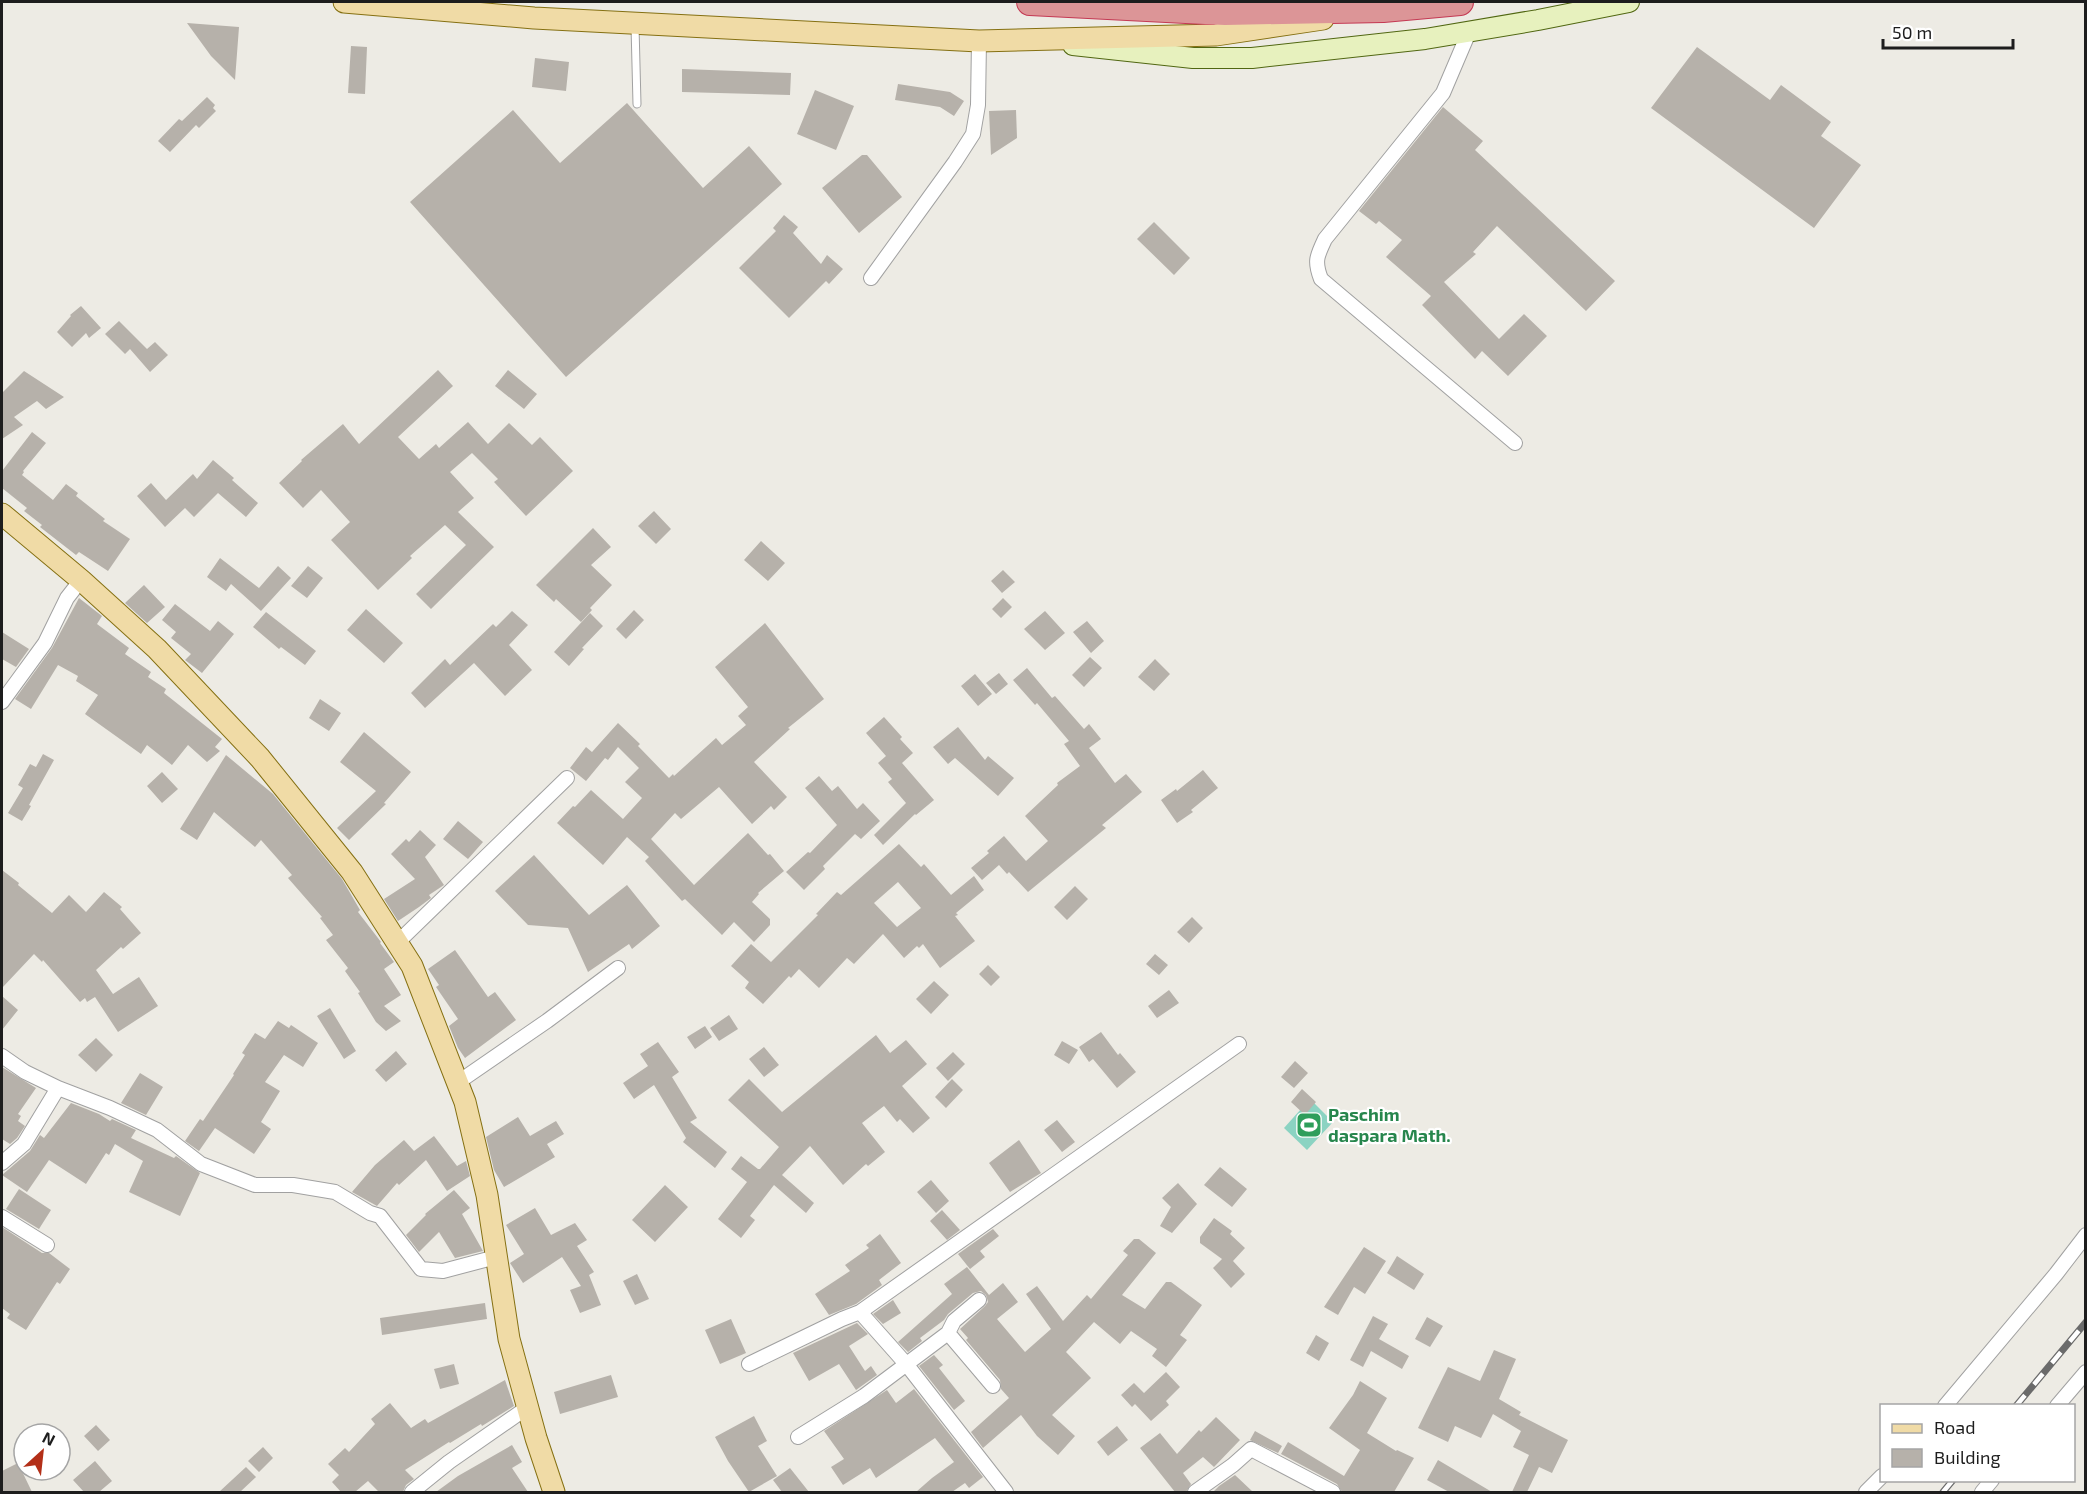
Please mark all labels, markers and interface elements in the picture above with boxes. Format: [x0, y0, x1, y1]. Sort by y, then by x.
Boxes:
scale bar [1883, 12, 2014, 50]
text: 50 m [1892, 21, 1932, 43]
place label: Paschim daspara Math. [1328, 1103, 1451, 1146]
sports icon: Paschim daspara Math. [1294, 1110, 1324, 1140]
legend [1880, 1404, 2075, 1482]
text: Road [1934, 1416, 1975, 1438]
north arrow [12, 1422, 72, 1482]
text: N [40, 1427, 59, 1449]
text: Building [1934, 1446, 2001, 1468]

